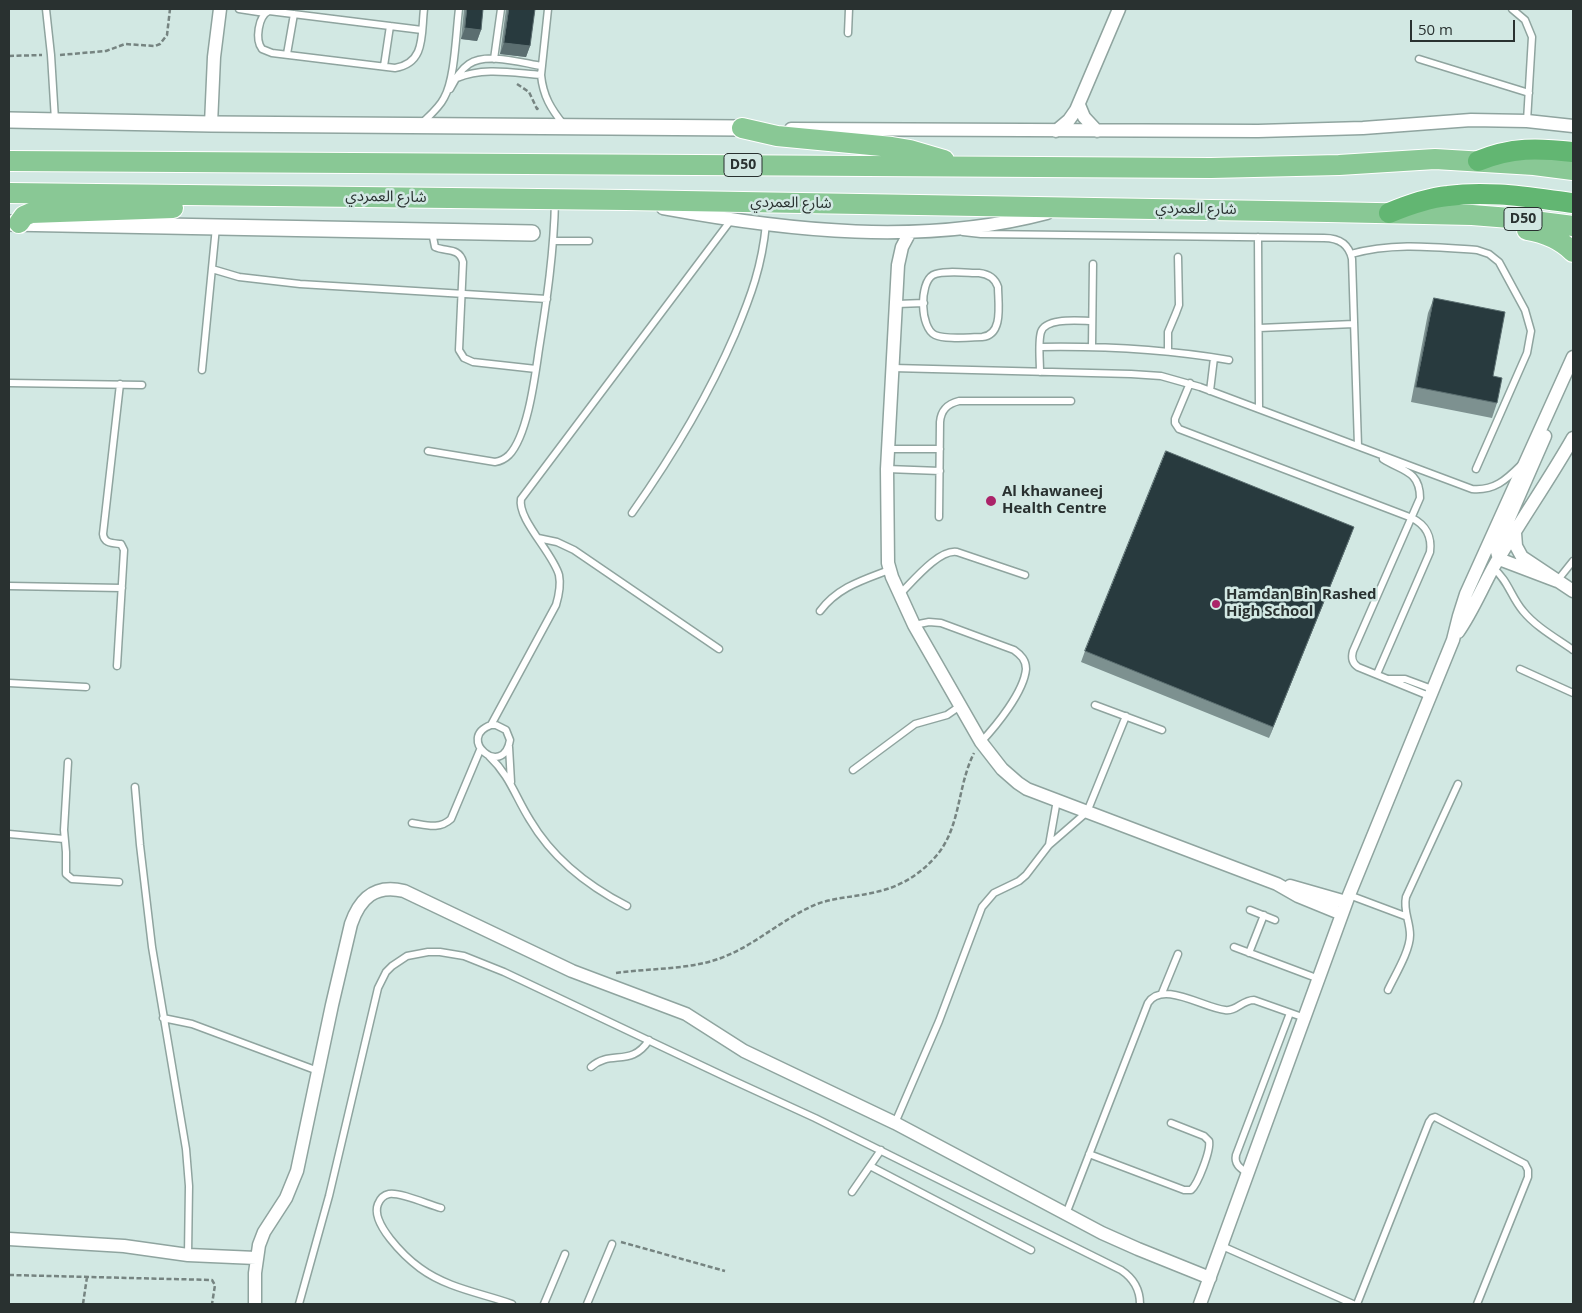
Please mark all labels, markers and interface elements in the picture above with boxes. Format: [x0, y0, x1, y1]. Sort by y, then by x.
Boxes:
scale bar [1412, 10, 1517, 42]
text: 50 m [1418, 19, 1453, 39]
road number: D50 [724, 154, 762, 176]
street label: شارع العمردي [345, 187, 427, 207]
street label: شارع العمردي [750, 193, 832, 213]
street label: شارع العمردي [1155, 199, 1237, 219]
road number: D50 [1504, 208, 1542, 230]
place label: Al khawaneej Health Centre [1002, 483, 1107, 518]
marker: Al khawaneej Health Centre [984, 494, 998, 508]
place label: Hamdan Bin Rashed High School [1226, 586, 1377, 621]
marker: Hamdan Bin Rashed High School [1210, 598, 1222, 610]

